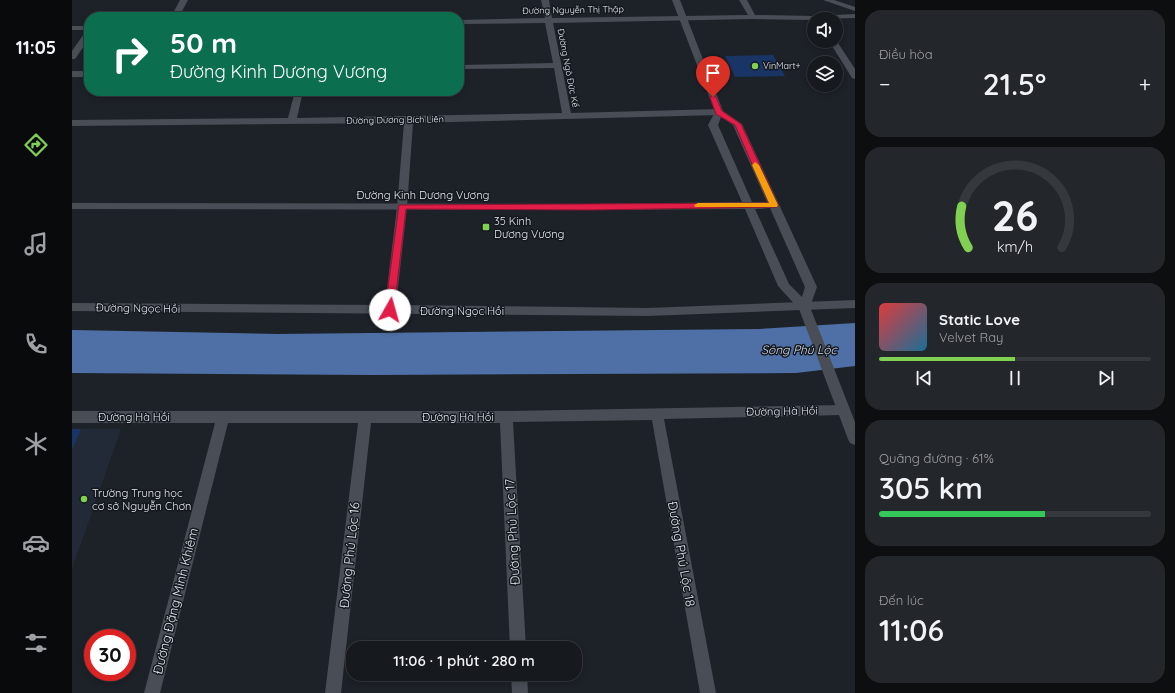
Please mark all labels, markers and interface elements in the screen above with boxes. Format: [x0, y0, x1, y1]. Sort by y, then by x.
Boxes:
street label: Đường Nguyễn Thị Thập [522, 3, 624, 16]
map controls [807, 12, 843, 92]
button: sound [807, 12, 843, 48]
text: 50 m [170, 25, 237, 60]
icon: right [104, 28, 156, 80]
street label: Đường Ngô Đức Kế [555, 28, 582, 108]
text: 11:05 [16, 36, 56, 59]
text: Điều hòa [879, 46, 933, 62]
pin [696, 56, 730, 97]
button: layers [807, 56, 843, 92]
text: Đường Kinh Dương Vương [170, 60, 387, 83]
place label: VinMart+ [763, 60, 801, 71]
marker: VinMart+ [750, 61, 760, 71]
icon: arrive [702, 62, 724, 84]
text: 21.5° [983, 65, 1046, 103]
text: − [879, 70, 890, 98]
text: + [1139, 70, 1151, 98]
street label: Đường Dương Bích Liên [346, 113, 444, 126]
icon: directions [22, 131, 50, 159]
street label: Đường Kinh Dương Vương [357, 188, 489, 202]
text: 26 [992, 189, 1038, 241]
place label: 35 Kinh Dương Vương [494, 214, 564, 241]
marker: 35 Kinh Dương Vương [481, 222, 491, 232]
icon: music [22, 230, 50, 258]
text: km/h [997, 237, 1033, 255]
position arrow [369, 289, 411, 331]
street label: Đường Ngọc Hồi [96, 300, 180, 316]
street label: Đường Ngọc Hồi [420, 304, 504, 318]
text: Static Love [939, 310, 1020, 329]
text: Velvet Ray [939, 329, 1004, 345]
icon: phone [22, 330, 50, 358]
water label: Sông Phú Lộc [761, 342, 839, 357]
icon: previous [913, 367, 935, 389]
icon: pause [1004, 367, 1026, 389]
icon: next [1095, 367, 1117, 389]
street label: Đường Hà Hồi [746, 403, 818, 419]
street label: Đường Hà Hồi [98, 410, 170, 424]
street label: Đường Hà Hồi [422, 410, 494, 424]
icon: climate [22, 430, 50, 458]
text: Quãng đường · 61% [879, 450, 994, 466]
text: 305 km [879, 469, 983, 507]
street label: Đường Phú Lộc 17 [501, 478, 523, 586]
place label: Trường Trung học cơ sở Nguyễn Chơn [92, 486, 191, 513]
marker: Trường Trung học cơ sở Nguyễn Chơn [79, 494, 89, 504]
street label: Đường Phú Lộc 18 [665, 500, 699, 608]
street label: Đường Phú Lộc 16 [335, 501, 363, 609]
street label: Đường Đặng Minh Khiêm [149, 526, 201, 676]
icon: car [22, 529, 50, 557]
text: Đến lúc [879, 592, 924, 608]
text: 11:06 [879, 611, 944, 649]
icon: filters [22, 629, 50, 657]
speed limit sign: 30 [84, 629, 136, 681]
text: 11:06 · 1 phút · 280 m [393, 651, 535, 670]

